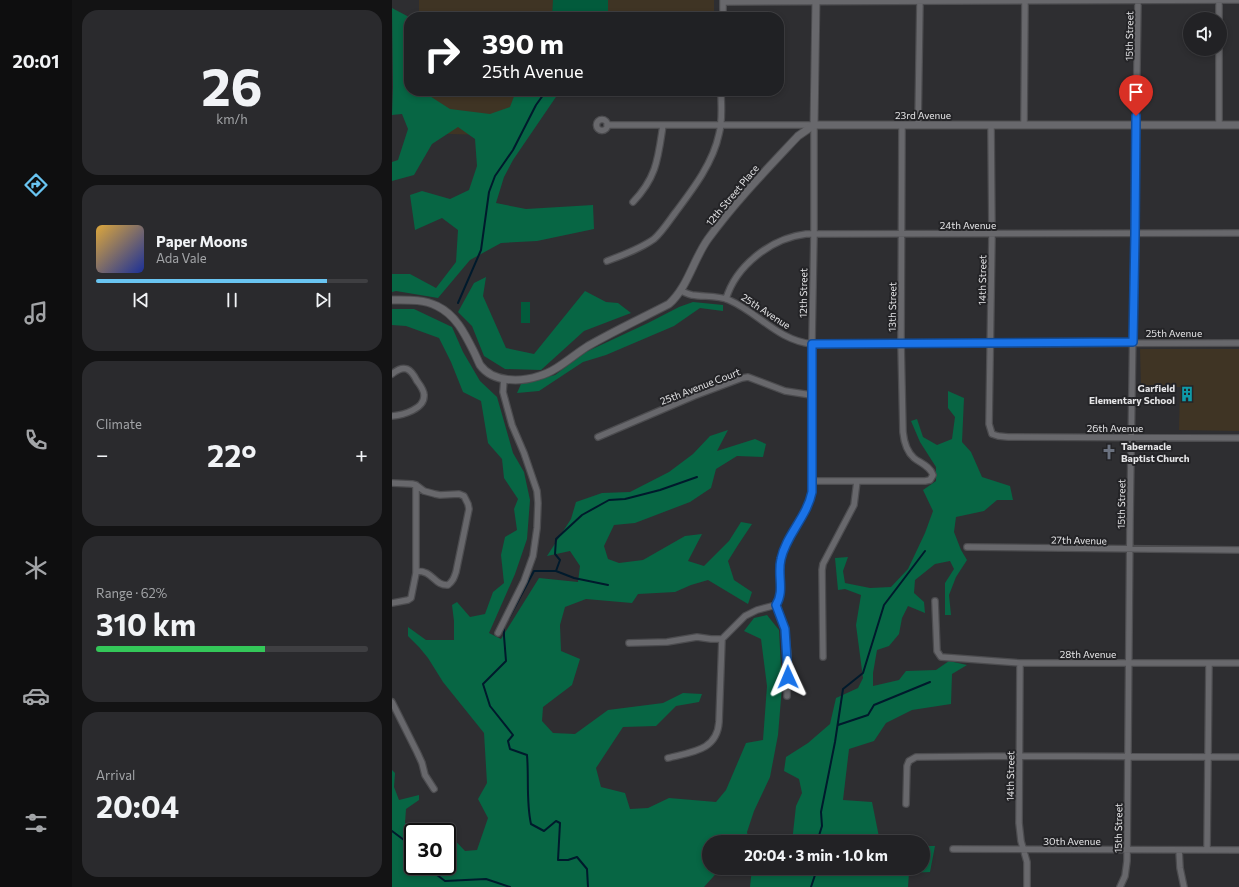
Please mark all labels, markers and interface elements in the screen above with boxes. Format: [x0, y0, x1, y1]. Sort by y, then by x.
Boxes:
street label: 15th Street [1123, 11, 1135, 61]
map controls [1183, 12, 1227, 56]
button: sound [1183, 12, 1227, 56]
text: 390 m [482, 26, 564, 60]
icon: right [416, 28, 468, 80]
text: 20:01 [13, 50, 59, 72]
text: 26 [201, 53, 263, 117]
text: 25th Avenue [482, 60, 583, 82]
pin [1119, 75, 1153, 116]
icon: arrive [1125, 81, 1147, 103]
street label: 23rd Avenue [895, 109, 951, 121]
text: km/h [216, 111, 248, 127]
street label: 12th Street Place [703, 162, 761, 228]
icon: directions [22, 171, 50, 199]
street label: 24th Avenue [940, 219, 996, 231]
text: Paper Moons [156, 232, 247, 250]
text: Ada Vale [156, 250, 207, 266]
street label: 14th Street [976, 255, 988, 305]
street label: 12th Street [797, 268, 809, 318]
street label: 13th Street [886, 282, 898, 332]
icon: previous [130, 289, 152, 311]
icon: pause [221, 289, 243, 311]
icon: next [312, 289, 334, 311]
street label: 25th Avenue [739, 291, 793, 331]
icon: music [22, 299, 50, 327]
street label: 25th Avenue [1146, 327, 1202, 339]
street label: 25th Avenue Court [658, 365, 742, 407]
place label: Garfield Elementary School [1089, 382, 1175, 406]
building icon: Garfield Elementary School [1178, 385, 1196, 403]
text: Climate [96, 416, 142, 432]
street label: 26th Avenue [1087, 422, 1143, 434]
icon: phone [22, 426, 50, 454]
text: 22° [207, 436, 257, 473]
place label: Tabernacle Baptist Church [1121, 440, 1190, 464]
text: − [96, 441, 109, 468]
text: + [355, 441, 368, 468]
church icon: Tabernacle Baptist Church [1100, 443, 1118, 461]
street label: 15th Street [1115, 479, 1127, 529]
street label: 27th Avenue [1051, 534, 1107, 546]
icon: climate [22, 554, 50, 582]
text: Range · 62% [96, 585, 167, 601]
text: 310 km [96, 605, 196, 642]
street label: 28th Avenue [1060, 648, 1116, 660]
position arrow [767, 656, 809, 698]
icon: car [22, 682, 50, 710]
street label: 14th Street [1004, 751, 1016, 801]
text: Arrival [96, 767, 135, 783]
text: 20:04 [96, 787, 179, 824]
street label: 15th Street [1112, 803, 1124, 853]
icon: filters [22, 809, 50, 837]
speed limit sign: 30 [404, 823, 456, 875]
street label: 30th Avenue [1043, 835, 1101, 847]
text: 20:04 · 3 min · 1.0 km [744, 846, 888, 864]

